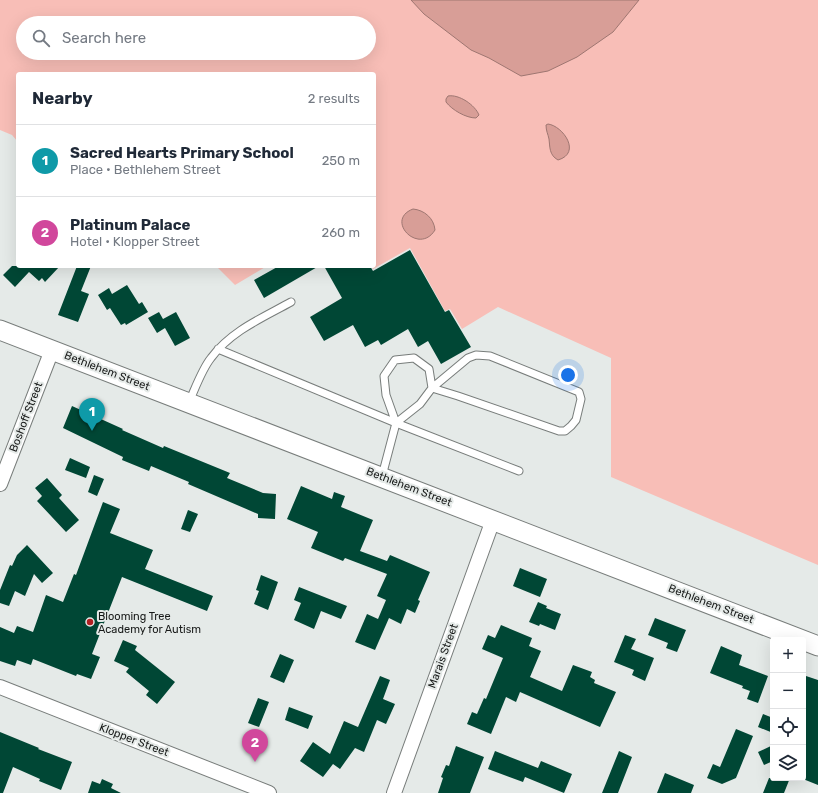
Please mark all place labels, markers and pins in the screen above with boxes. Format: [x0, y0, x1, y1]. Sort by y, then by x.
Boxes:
pin: 1 [79, 398, 105, 431]
place label: Blooming Tree Academy for Autism [98, 610, 201, 636]
marker: Blooming Tree Academy for Autism [85, 617, 95, 627]
pin: 2 [242, 729, 268, 762]

